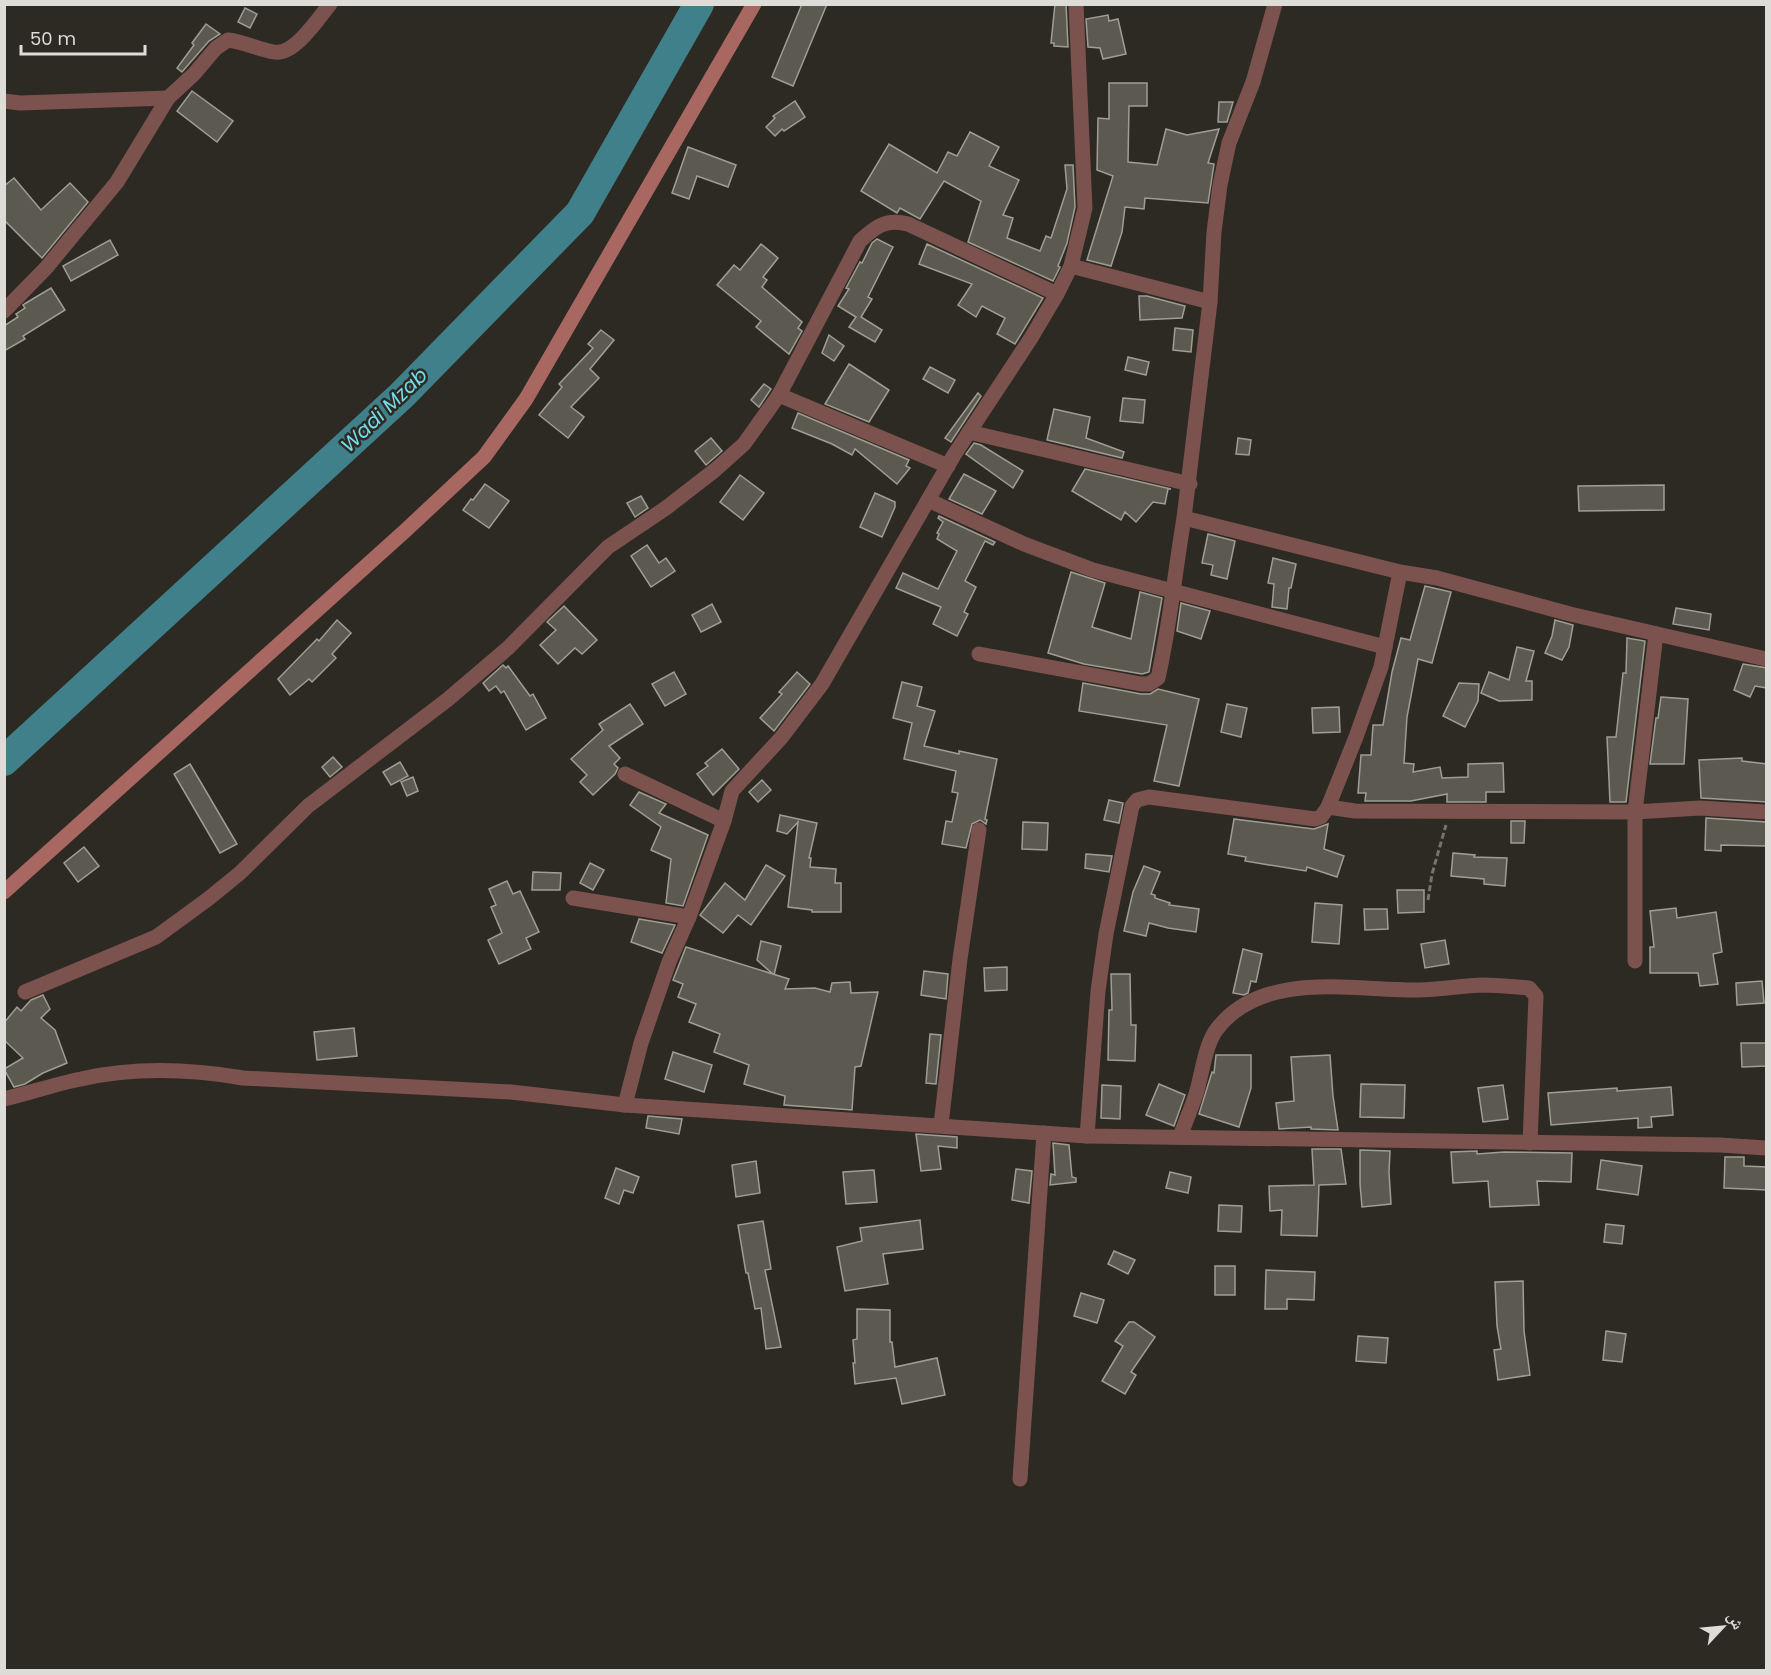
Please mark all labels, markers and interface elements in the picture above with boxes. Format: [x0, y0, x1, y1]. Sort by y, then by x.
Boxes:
scale bar [21, 18, 146, 56]
text: 50 m [30, 26, 76, 51]
water label: Wadi Mzab [334, 361, 434, 459]
north arrow [1693, 1597, 1753, 1657]
text: ش [1722, 1608, 1750, 1633]

